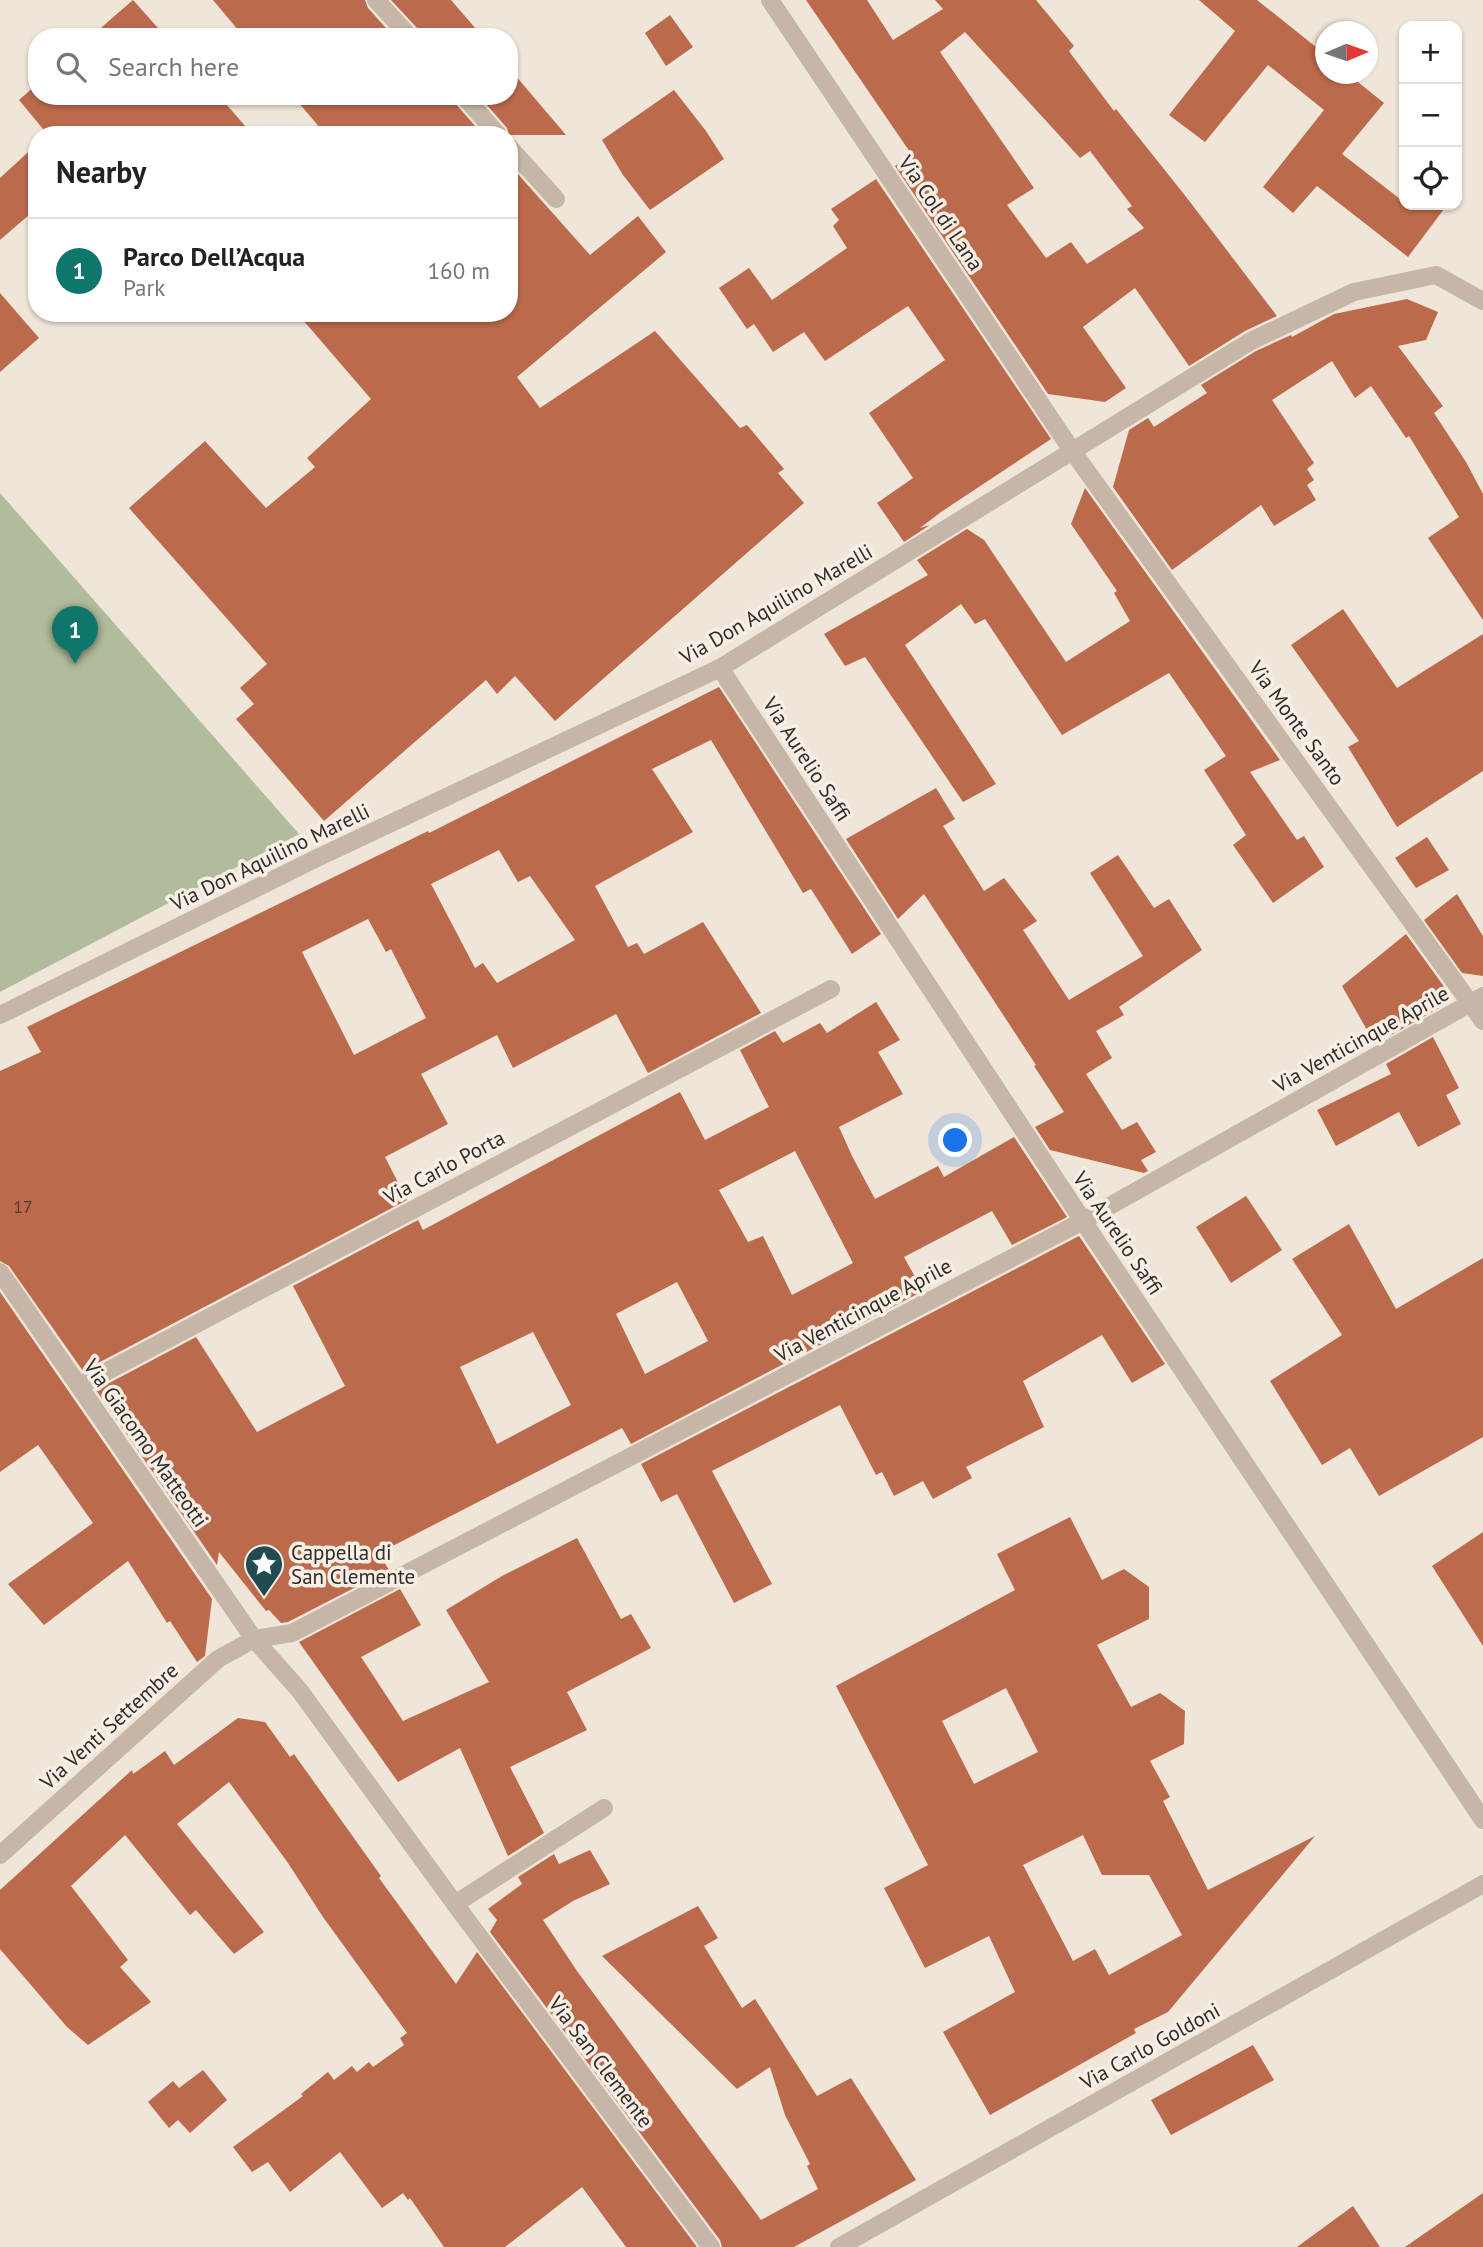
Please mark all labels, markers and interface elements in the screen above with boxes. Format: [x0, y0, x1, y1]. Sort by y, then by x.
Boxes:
north arrow [1315, 21, 1378, 84]
map controls [1399, 21, 1462, 210]
button: + [1399, 21, 1462, 84]
search box [28, 28, 518, 105]
icon: search [52, 48, 90, 86]
text: Search here [108, 50, 239, 83]
button: − [1399, 84, 1462, 147]
button: locate [1399, 147, 1462, 210]
street label: Via Col di Lana [892, 149, 989, 276]
text: Nearby [56, 152, 146, 191]
text: Parco Dell’Acqua [123, 240, 305, 273]
text: 1 [72, 256, 86, 285]
text: 160 m [428, 256, 490, 285]
text: Park [123, 273, 165, 302]
street label: Via Don Aquilino Marelli [674, 538, 877, 671]
pin: 1 [52, 606, 98, 664]
street label: Via Monte Santo [1242, 655, 1351, 791]
street label: Via Aurelio Saffi [756, 691, 857, 826]
street label: Via Don Aquilino Marelli [165, 797, 374, 917]
street label: Via Venticinque Aprile [1268, 980, 1454, 1099]
your location [938, 1123, 972, 1157]
street label: Via Carlo Porta [378, 1124, 509, 1211]
street label: Via Aurelio Saffi [1066, 1166, 1169, 1300]
house number: 17 [13, 1195, 33, 1218]
street label: Via Venticinque Aprile [769, 1252, 956, 1369]
street label: Via Giacomo Matteotti [77, 1353, 214, 1532]
place label: Cappella di San Clemente [291, 1539, 415, 1590]
place icon: Cappella di San Clemente [243, 1543, 285, 1598]
street label: Via Venti Settembre [34, 1657, 184, 1796]
street label: Via San Clemente [542, 1990, 659, 2133]
street label: Via Carlo Goldoni [1074, 1996, 1225, 2096]

